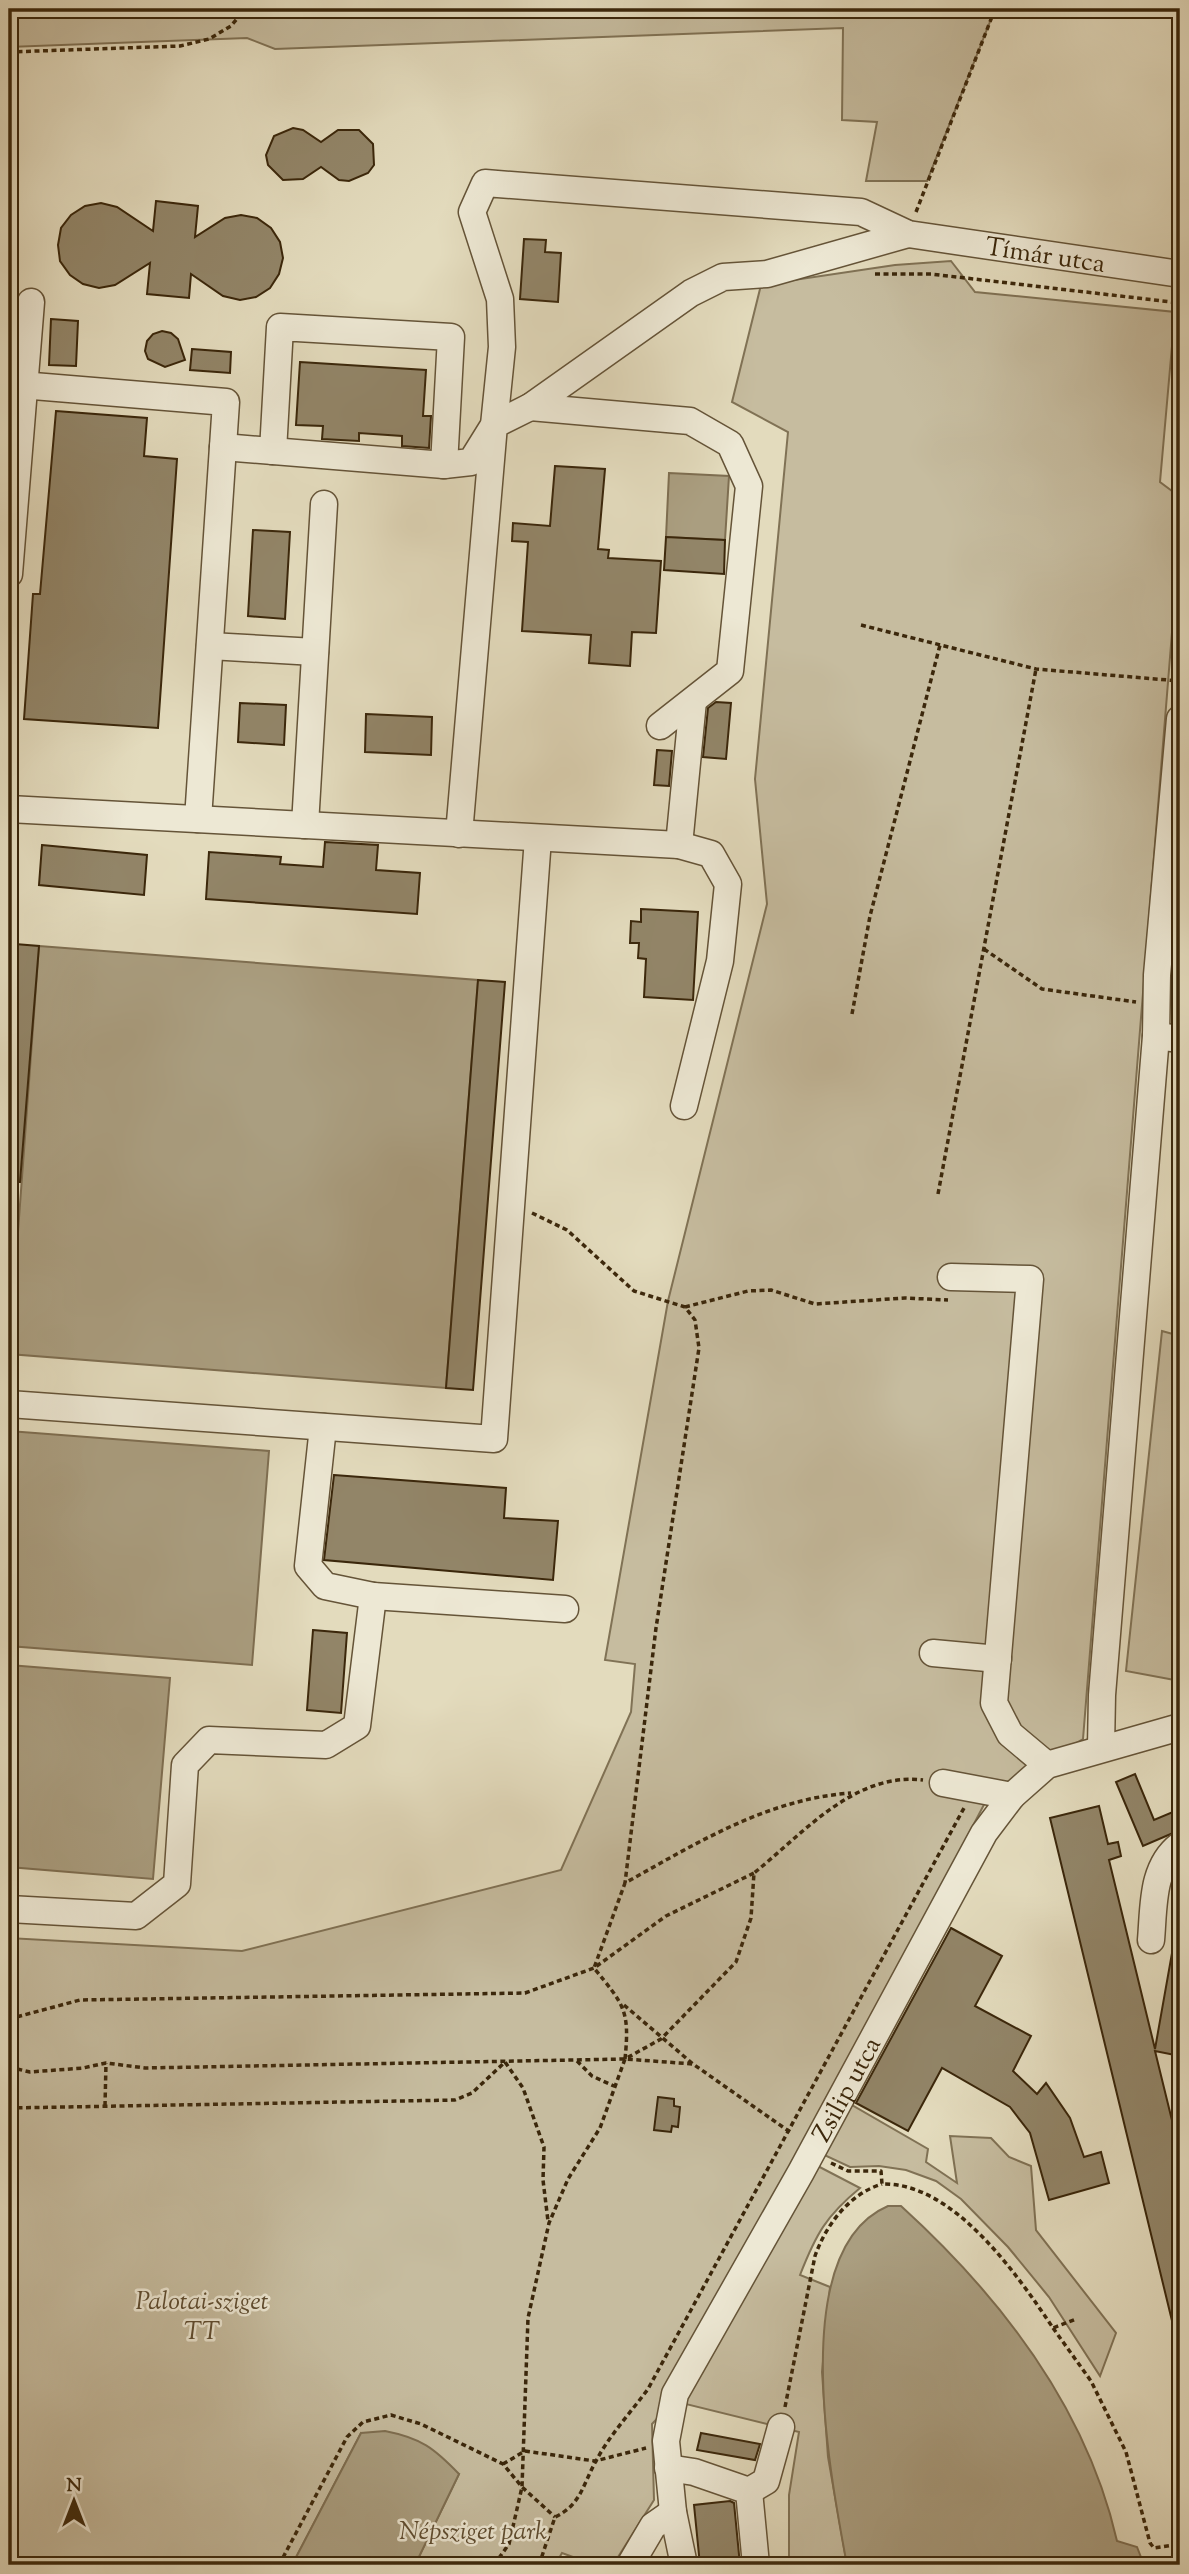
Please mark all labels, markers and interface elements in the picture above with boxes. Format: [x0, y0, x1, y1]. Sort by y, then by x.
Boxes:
street label: Tímár utca [983, 230, 1107, 284]
street label: Zsilip utca [805, 2031, 892, 2149]
park label: Palotai-sziget TT [135, 2284, 269, 2351]
north arrow [38, 2466, 108, 2536]
text: N [66, 2473, 82, 2500]
park label: Népsziget park [399, 2514, 547, 2551]

